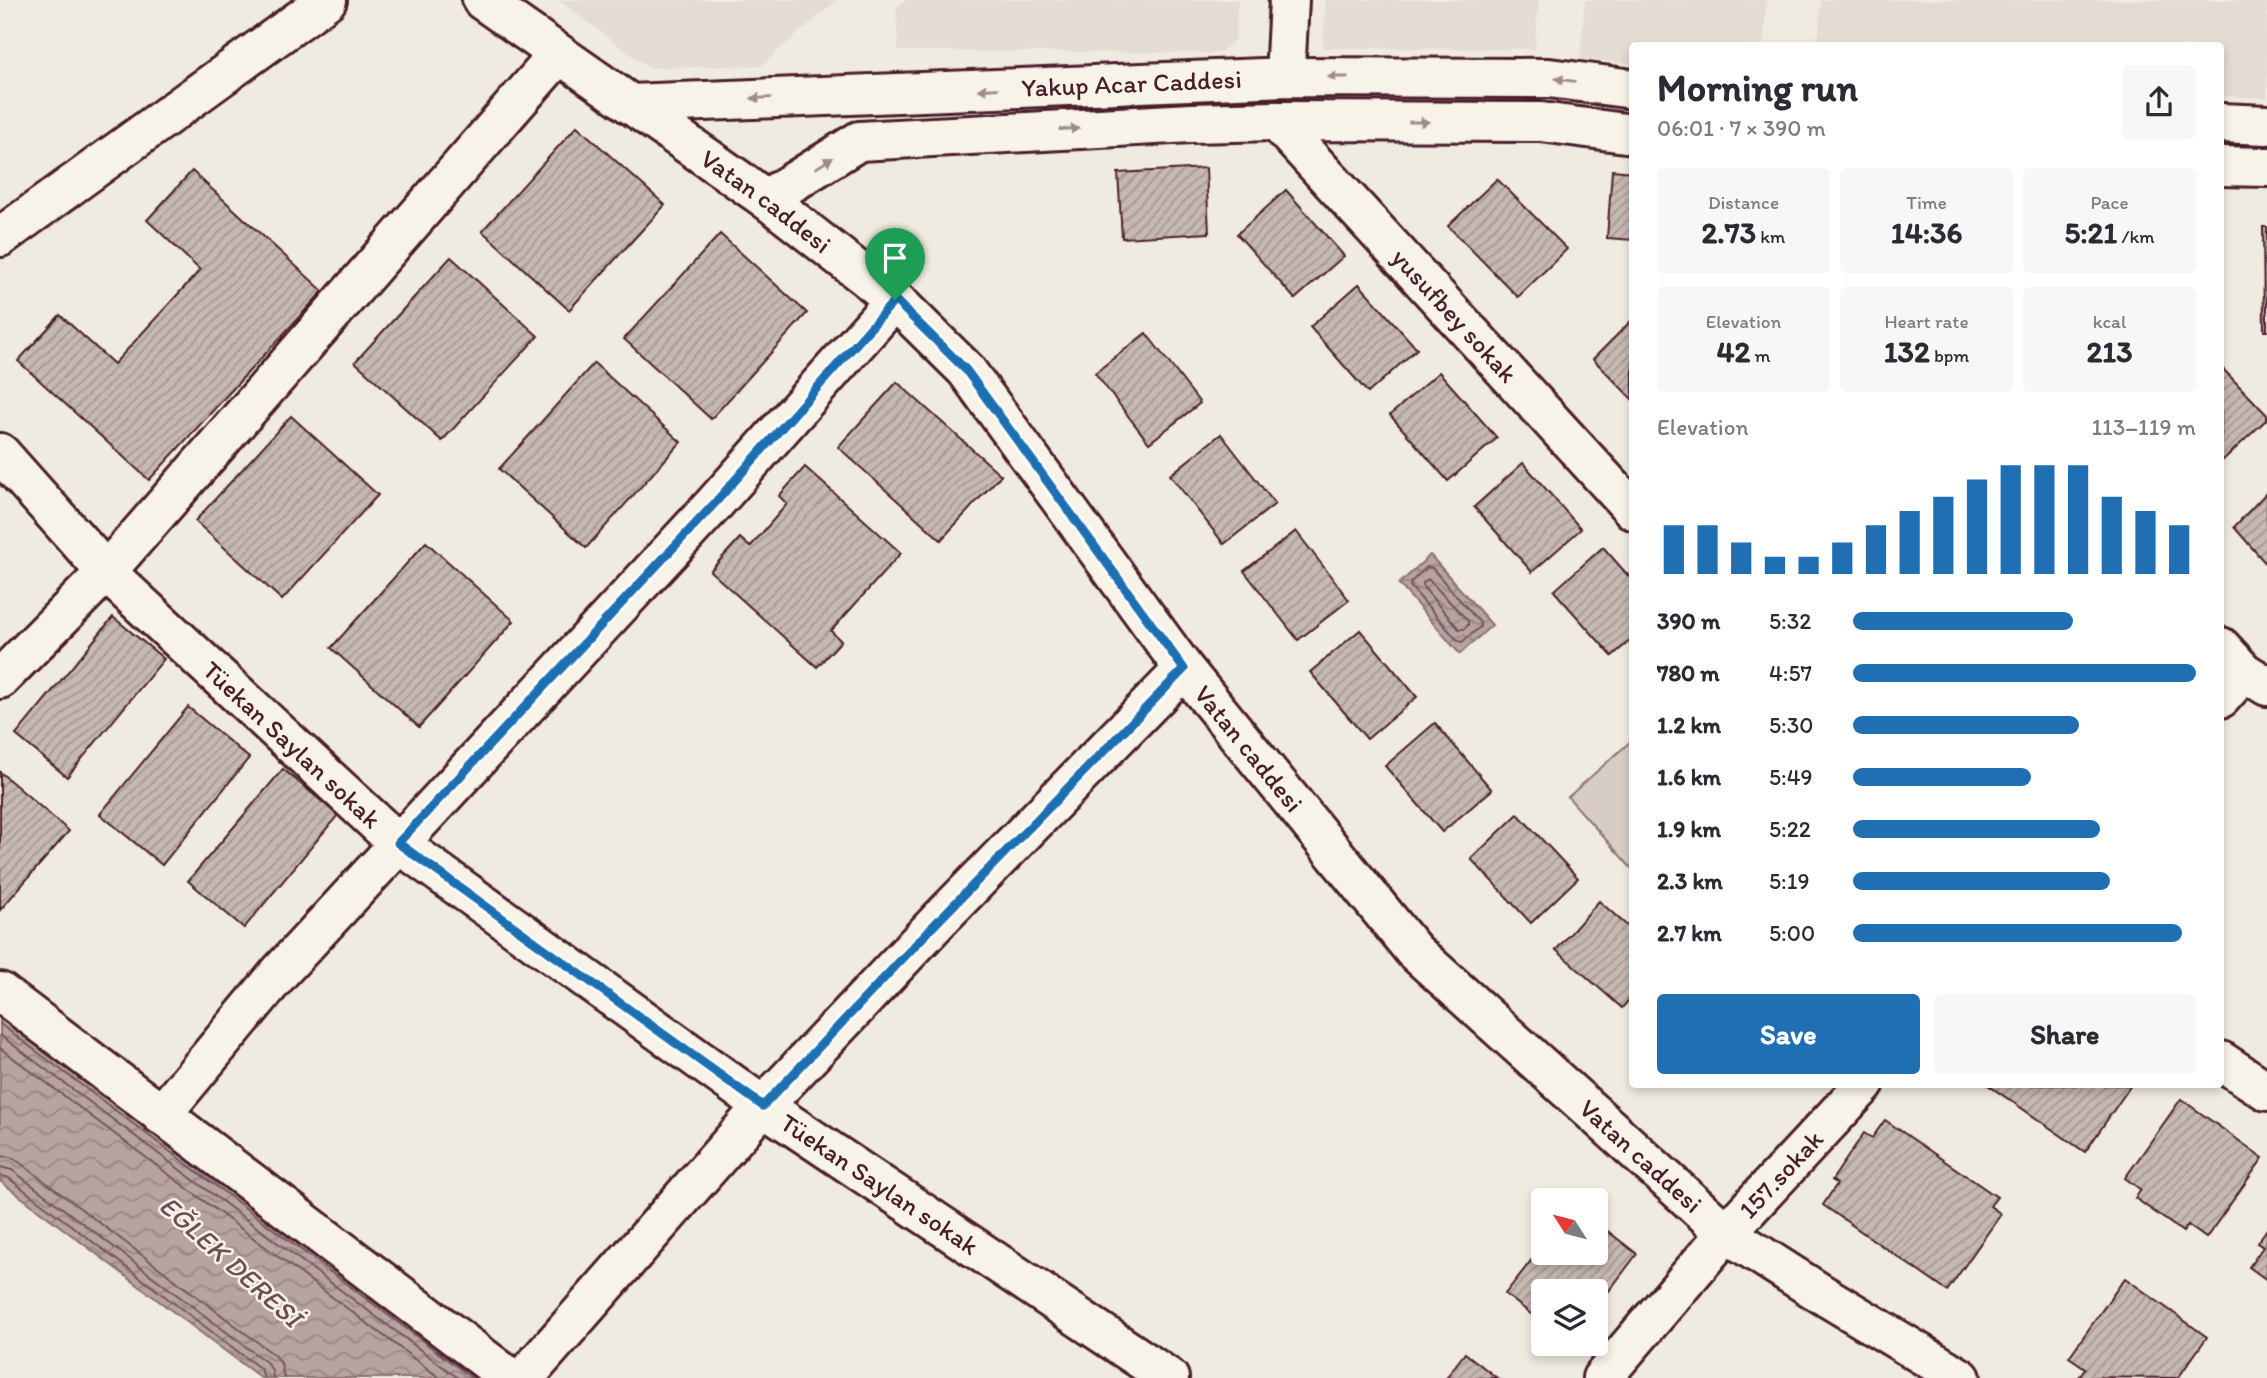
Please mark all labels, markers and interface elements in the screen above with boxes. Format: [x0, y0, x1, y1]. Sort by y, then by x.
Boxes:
street label: Yakup Acar Caddesi [1021, 63, 1242, 104]
text: Morning run [1657, 65, 1858, 111]
button: share [2122, 65, 2196, 139]
one-way arrow [1326, 71, 1348, 83]
one-way arrow [1554, 75, 1576, 86]
one-way arrow [977, 83, 999, 94]
one-way arrow [749, 93, 771, 104]
text: 06:01 · 7 × 390 m [1657, 114, 1826, 142]
one-way arrow [1408, 116, 1430, 128]
one-way arrow [1059, 124, 1081, 135]
street label: Vatan caddesi [694, 142, 838, 260]
one-way arrow [814, 156, 834, 169]
text: Distance [1708, 191, 1779, 214]
text: Time [1906, 191, 1947, 214]
text: Pace [2090, 191, 2129, 214]
text: 2.73 [1702, 214, 1756, 251]
text: 14:36 [1891, 214, 1962, 251]
text: 5:21 [2064, 214, 2117, 251]
text: km [1756, 225, 1785, 248]
text: /km [2117, 225, 2155, 248]
pin [865, 228, 925, 300]
icon: arrive [876, 239, 914, 277]
street label: yusufbey sokak [1385, 242, 1524, 389]
text: Elevation [1706, 310, 1781, 333]
text: Heart rate [1884, 310, 1969, 333]
text: kcal [2093, 310, 2126, 333]
text: 42 [1716, 333, 1750, 370]
text: 132 [1884, 333, 1930, 370]
text: 213 [2086, 333, 2133, 370]
text: m [1750, 344, 1771, 367]
text: bpm [1930, 344, 1969, 367]
text: Elevation [1657, 413, 1748, 441]
text: 113–119 m [2091, 413, 2196, 441]
text: 390 m [1657, 607, 1720, 635]
text: 5:32 [1769, 607, 1811, 635]
street label: Tüekan Saylan sokak [196, 654, 388, 835]
text: 780 m [1657, 659, 1720, 687]
text: 4:57 [1769, 659, 1812, 687]
street label: Vatan caddesi [1188, 678, 1310, 819]
text: 1.2 km [1657, 711, 1721, 739]
text: 5:30 [1769, 711, 1813, 739]
text: 1.6 km [1657, 763, 1721, 791]
text: 5:49 [1769, 763, 1813, 791]
text: 1.9 km [1657, 815, 1721, 843]
text: 5:22 [1769, 815, 1811, 843]
text: 2.3 km [1657, 867, 1723, 895]
text: 5:19 [1769, 867, 1809, 895]
text: 2.7 km [1657, 919, 1722, 947]
text: 5:00 [1769, 919, 1815, 947]
button: Save [1657, 994, 1920, 1074]
button: Share [1934, 994, 2196, 1074]
street label: Vatan caddesi [1573, 1092, 1709, 1220]
street label: Tüekan Saylan sokak [774, 1106, 985, 1262]
street label: 157.sokak [1732, 1123, 1830, 1225]
water label: EĞLEK DERESİ [152, 1188, 312, 1336]
north arrow [1531, 1188, 1608, 1265]
map controls [1531, 1188, 1608, 1356]
button: layers [1531, 1279, 1608, 1356]

